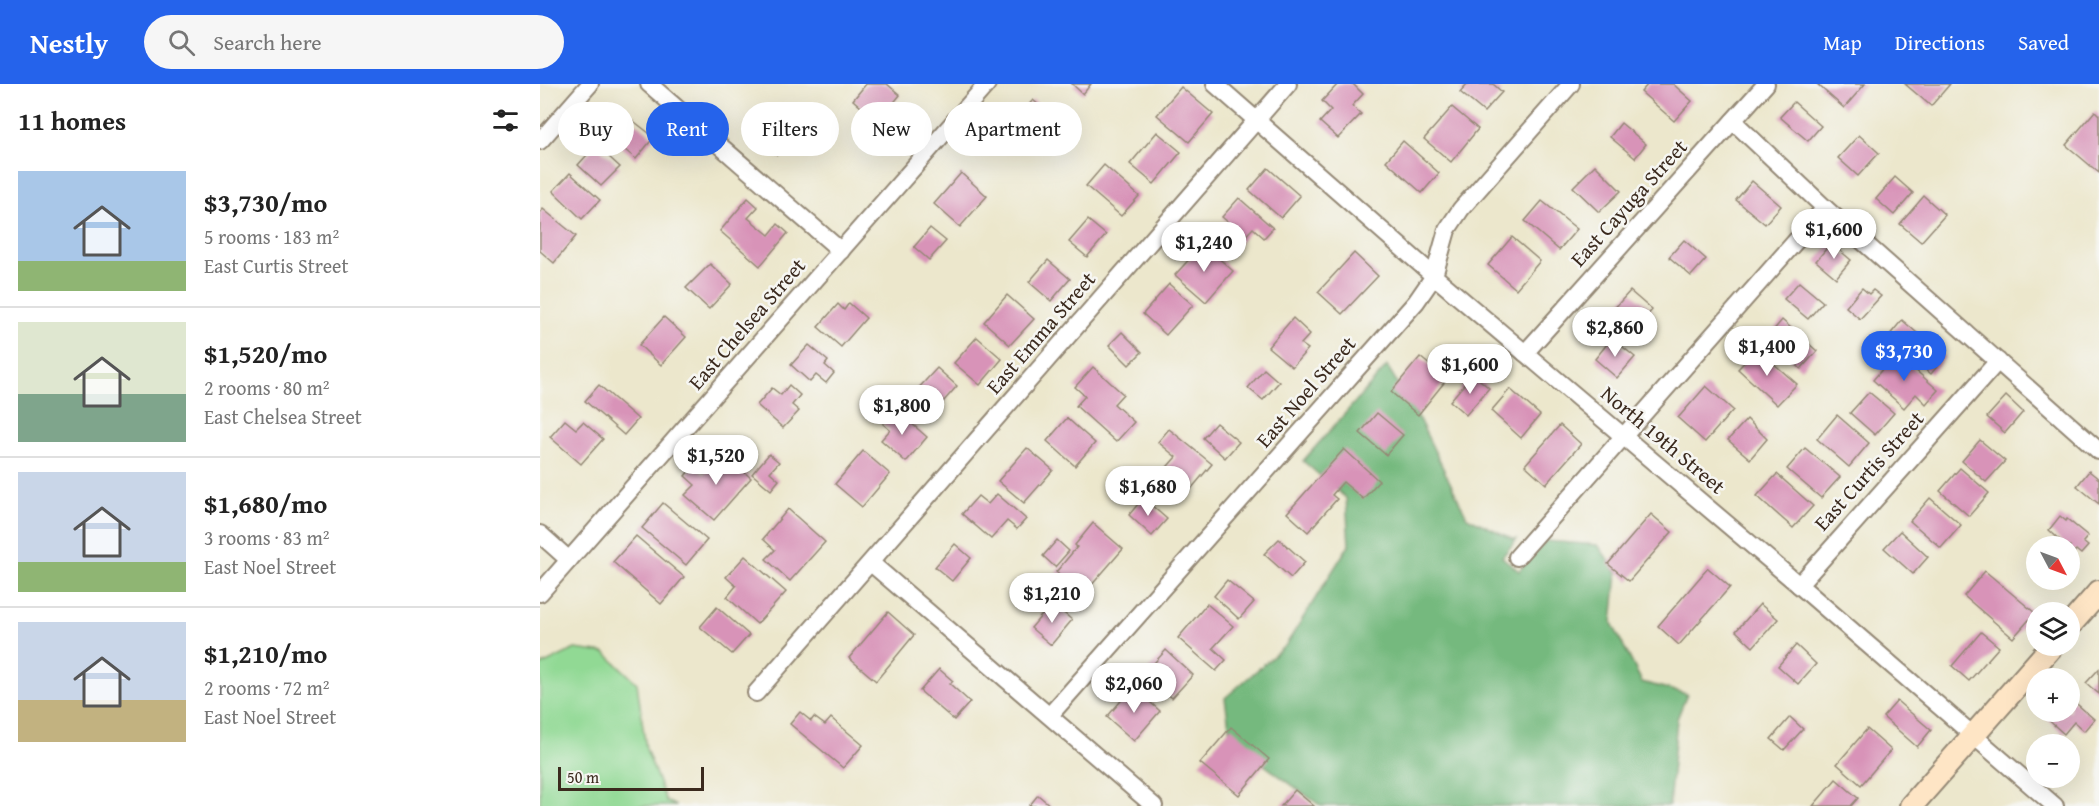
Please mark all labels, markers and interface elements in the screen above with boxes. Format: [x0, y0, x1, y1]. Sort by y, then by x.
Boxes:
search box [144, 15, 564, 69]
text: Nestly [30, 22, 108, 63]
icon: search [165, 26, 198, 59]
text: Search here [213, 26, 322, 58]
text: Map [1823, 27, 1862, 58]
text: Directions [1895, 27, 1985, 58]
text: Saved [2018, 27, 2069, 58]
text: 11 homes [18, 101, 126, 140]
chip: Buy [558, 102, 634, 156]
chip: Rent [646, 102, 729, 156]
chip: Filters [741, 102, 839, 156]
chip: New [851, 102, 932, 156]
chip: Apartment [944, 102, 1082, 156]
icon: filters [489, 104, 522, 137]
street label: East Cayuga Street [1563, 132, 1695, 273]
text: $3,730/mo [204, 183, 327, 222]
icon: home [66, 195, 138, 267]
pin: $1,600 [1785, 209, 1883, 260]
text: $1,600 [1805, 214, 1863, 243]
text: 5 rooms · 183 m² [204, 222, 339, 251]
pin: $1,240 [1155, 222, 1253, 273]
text: $1,240 [1175, 227, 1233, 256]
text: East Curtis Street [204, 251, 349, 280]
street label: East Chelsea Street [681, 251, 813, 396]
street label: East Emma Street [979, 264, 1103, 401]
pin: $2,860 [1566, 307, 1664, 358]
text: $2,860 [1586, 312, 1644, 341]
pin: $1,400 [1718, 326, 1816, 377]
street label: East Noel Street [1248, 329, 1363, 454]
text: $1,400 [1738, 331, 1796, 360]
pin: $3,730 [1855, 331, 1953, 382]
text: $1,520/mo [204, 334, 327, 373]
text: $3,730 [1875, 336, 1933, 365]
pin: $1,600 [1421, 344, 1519, 395]
icon: home [66, 346, 138, 418]
text: $1,600 [1441, 349, 1499, 378]
text: 2 rooms · 80 m² [204, 373, 330, 402]
street label: North 19th Street [1594, 378, 1733, 501]
pin: $1,800 [853, 385, 951, 436]
text: $1,800 [873, 390, 931, 419]
text: East Chelsea Street [204, 402, 362, 431]
street label: East Curtis Street [1806, 403, 1931, 537]
pin: $1,520 [667, 435, 765, 486]
text: $1,520 [687, 440, 745, 469]
pin: $1,680 [1099, 466, 1197, 517]
text: $1,680 [1119, 471, 1177, 500]
text: $1,680/mo [204, 484, 327, 523]
icon: home [66, 496, 138, 568]
text: 3 rooms · 83 m² [204, 523, 330, 552]
north arrow [2026, 536, 2080, 590]
map controls [2026, 536, 2080, 788]
text: East Noel Street [204, 552, 336, 581]
pin: $1,210 [1003, 573, 1101, 624]
text: $1,210 [1023, 578, 1081, 607]
button: layers [2026, 602, 2080, 656]
text: $1,210/mo [204, 634, 327, 673]
icon: home [66, 646, 138, 718]
pin: $2,060 [1085, 663, 1183, 714]
text: $2,060 [1105, 668, 1163, 697]
button: + [2026, 668, 2080, 722]
text: 2 rooms · 72 m² [204, 673, 330, 702]
text: East Noel Street [204, 702, 336, 731]
button: − [2026, 734, 2080, 788]
scale bar [558, 764, 704, 792]
text: 50 m [567, 765, 599, 789]

